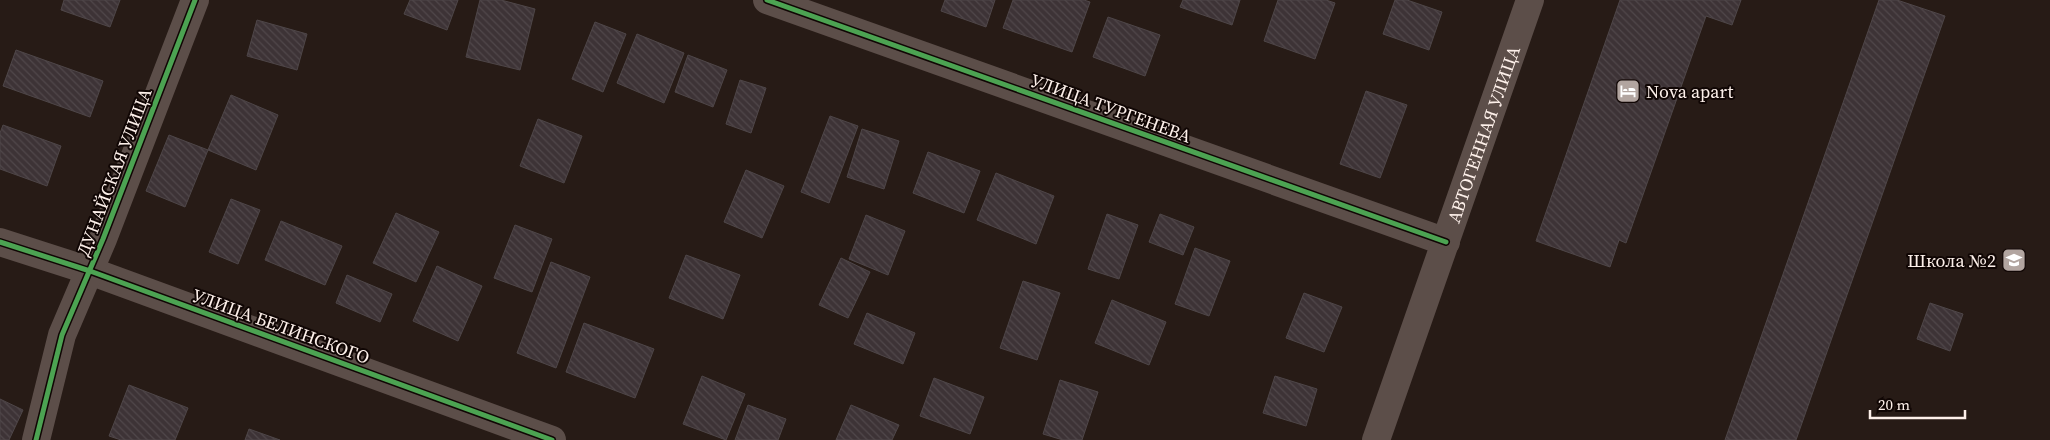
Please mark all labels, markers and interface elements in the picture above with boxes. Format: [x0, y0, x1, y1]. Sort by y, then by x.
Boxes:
street label: АВТОГЕННАЯ УЛИЦА [1441, 42, 1526, 226]
street label: УЛИЦА ТУРГЕНЕВА [1027, 67, 1195, 149]
hotel icon: Nova apart [1615, 78, 1641, 104]
place label: Nova apart [1646, 79, 1733, 104]
street label: ДУНАЙСКАЯ УЛИЦА [70, 84, 158, 260]
school or university icon: Школа №2 [2001, 247, 2027, 273]
place label: Школа №2 [1907, 248, 1996, 273]
street label: УЛИЦА БЕЛИНСКОГО [189, 282, 373, 370]
scale bar [1870, 388, 1965, 420]
text: 20 m [1878, 394, 1910, 415]

